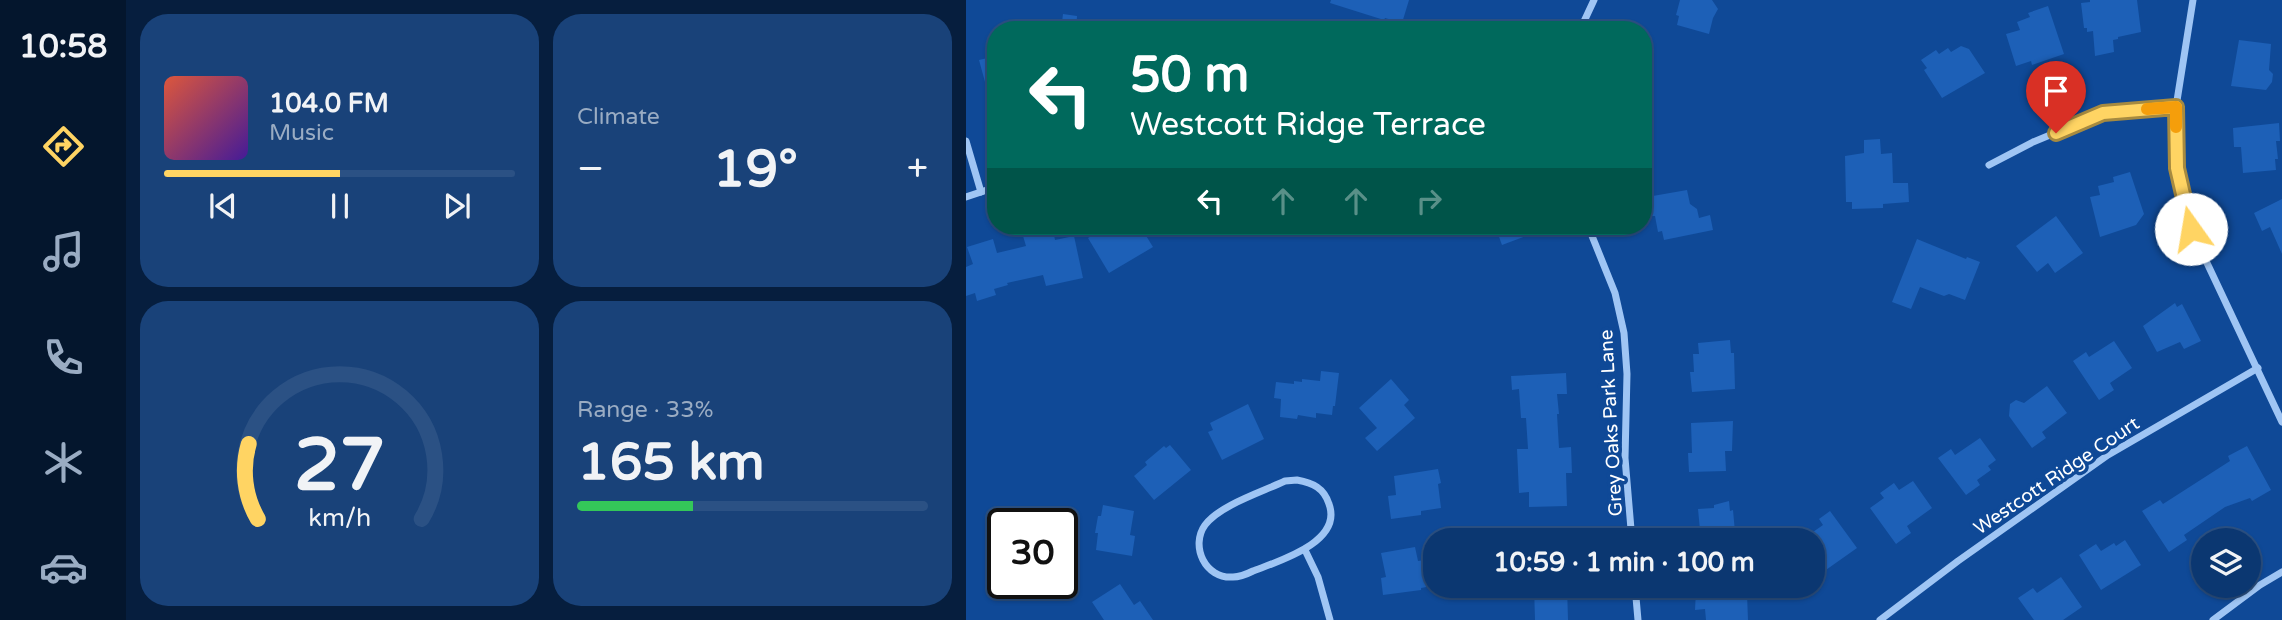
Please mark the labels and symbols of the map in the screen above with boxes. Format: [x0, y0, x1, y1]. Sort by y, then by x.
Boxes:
pin [2026, 61, 2086, 133]
position arrow [2154, 192, 2228, 266]
street label: Grey Oaks Park Lane [1595, 329, 1627, 517]
street label: Westcott Ridge Court [1970, 412, 2143, 539]
speed limit sign: 30 [987, 508, 1078, 599]

